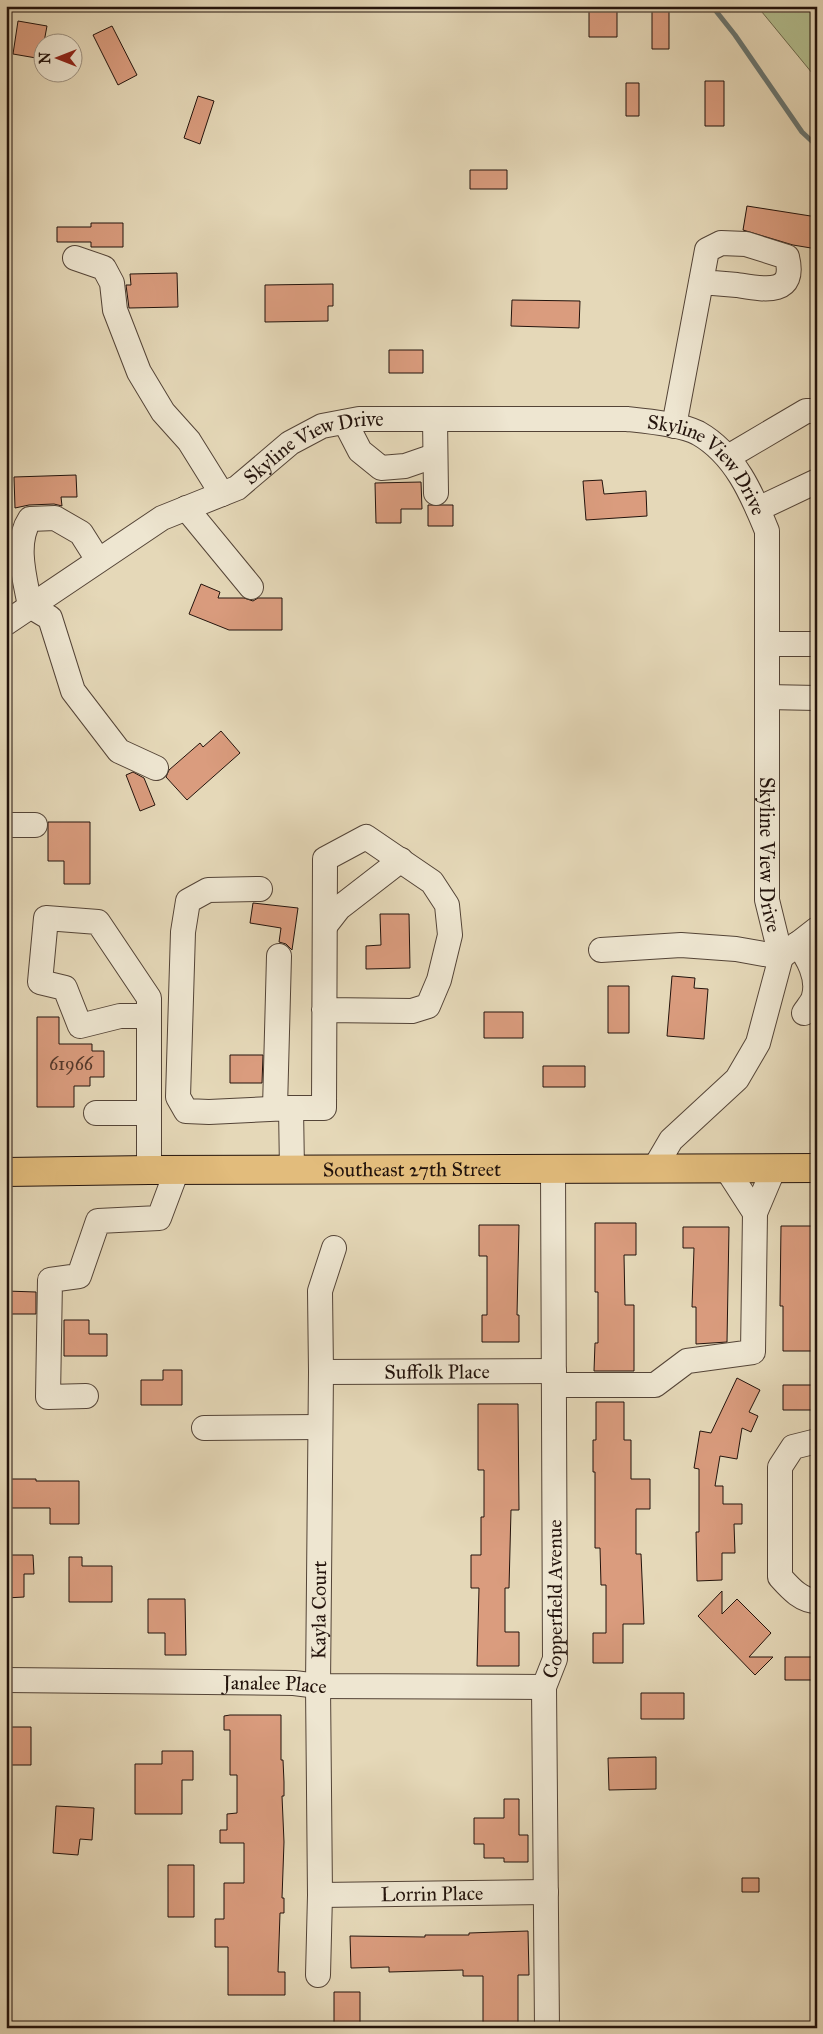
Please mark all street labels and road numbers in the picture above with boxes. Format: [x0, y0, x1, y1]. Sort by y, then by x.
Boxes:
street label: Skyline View Drive [239, 407, 384, 489]
street label: Skyline View Drive [646, 409, 771, 519]
street label: Skyline View Drive [755, 777, 786, 935]
street label: Southeast 27th Street [323, 1157, 501, 1181]
street label: Suffolk Place [384, 1359, 490, 1384]
street label: Copperfield Avenue [537, 1519, 568, 1682]
street label: Kayla Court [306, 1560, 331, 1660]
street label: Janalee Place [221, 1670, 327, 1698]
street label: Lorrin Place [380, 1881, 483, 1906]

